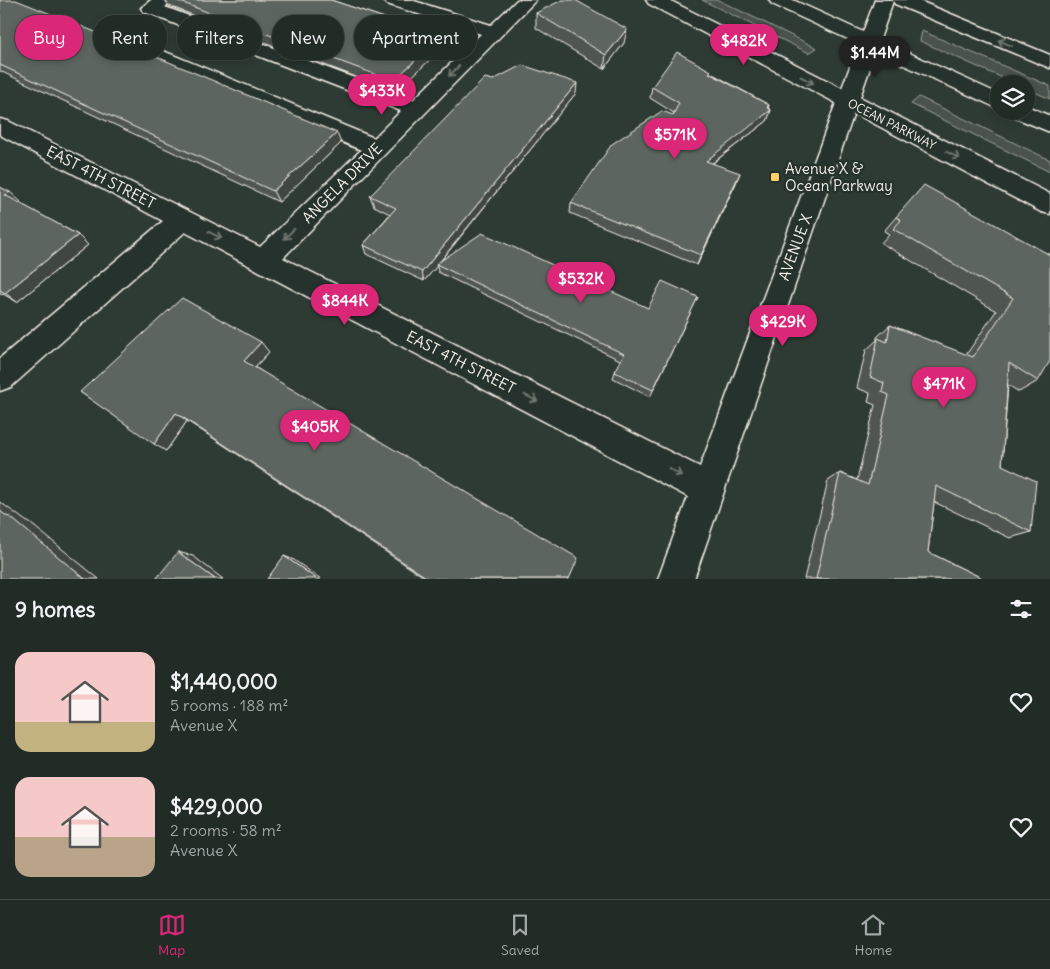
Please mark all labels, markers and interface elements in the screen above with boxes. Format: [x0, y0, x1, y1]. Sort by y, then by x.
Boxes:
chip: Buy [15, 15, 83, 60]
chip: Rent [93, 15, 167, 60]
chip: Filters [177, 15, 262, 60]
chip: New [272, 15, 344, 60]
chip: Apartment [354, 15, 477, 60]
pin: $482K [709, 23, 779, 66]
text: $482K [721, 30, 767, 50]
pin: $1.44M [834, 36, 916, 78]
one-way arrow [998, 38, 1013, 48]
text: $1.44M [850, 42, 900, 62]
one-way arrow [448, 65, 461, 77]
pin: $433K [347, 74, 417, 116]
map controls [990, 75, 1035, 120]
button: layers [990, 75, 1035, 120]
one-way arrow [799, 76, 814, 85]
text: $433K [359, 80, 405, 100]
street label: OCEAN PARKWAY [845, 95, 939, 153]
pin: $571K [640, 118, 710, 160]
text: $571K [654, 124, 696, 144]
street label: ANGELA DRIVE [298, 139, 386, 227]
street label: EAST 4TH STREET [43, 141, 159, 213]
one-way arrow [946, 150, 961, 160]
place label: Avenue X & Ocean Parkway [785, 159, 893, 195]
marker: Avenue X & Ocean Parkway [769, 171, 781, 183]
street label: AVENUE X [774, 210, 816, 283]
one-way arrow [284, 228, 296, 240]
one-way arrow [207, 231, 222, 240]
pin: $532K [546, 262, 616, 304]
text: $532K [558, 268, 604, 288]
pin: $844K [310, 284, 380, 326]
text: $844K [322, 290, 368, 310]
pin: $429K [748, 304, 818, 347]
text: $429K [760, 311, 806, 331]
street label: EAST 4TH STREET [403, 326, 519, 398]
pin: $471K [909, 366, 979, 409]
text: $471K [923, 373, 965, 393]
one-way arrow [523, 394, 538, 403]
pin: $405K [280, 410, 350, 452]
text: $405K [291, 416, 339, 436]
one-way arrow [668, 467, 683, 477]
icon: filters [1007, 595, 1035, 623]
text: 9 homes [15, 596, 95, 623]
text: $1,440,000 [170, 668, 278, 695]
icon: home [55, 672, 115, 732]
icon: heart [1007, 688, 1035, 716]
text: 5 rooms · 188 m² [170, 695, 288, 715]
text: Avenue X [170, 715, 237, 735]
text: $429,000 [170, 793, 263, 820]
icon: home [55, 797, 115, 857]
icon: heart [1007, 813, 1035, 841]
text: 2 rooms · 58 m² [170, 820, 282, 840]
text: Avenue X [170, 840, 237, 860]
tab: Map [158, 911, 186, 959]
tab: Saved [501, 911, 539, 959]
tab: Home [855, 911, 892, 959]

